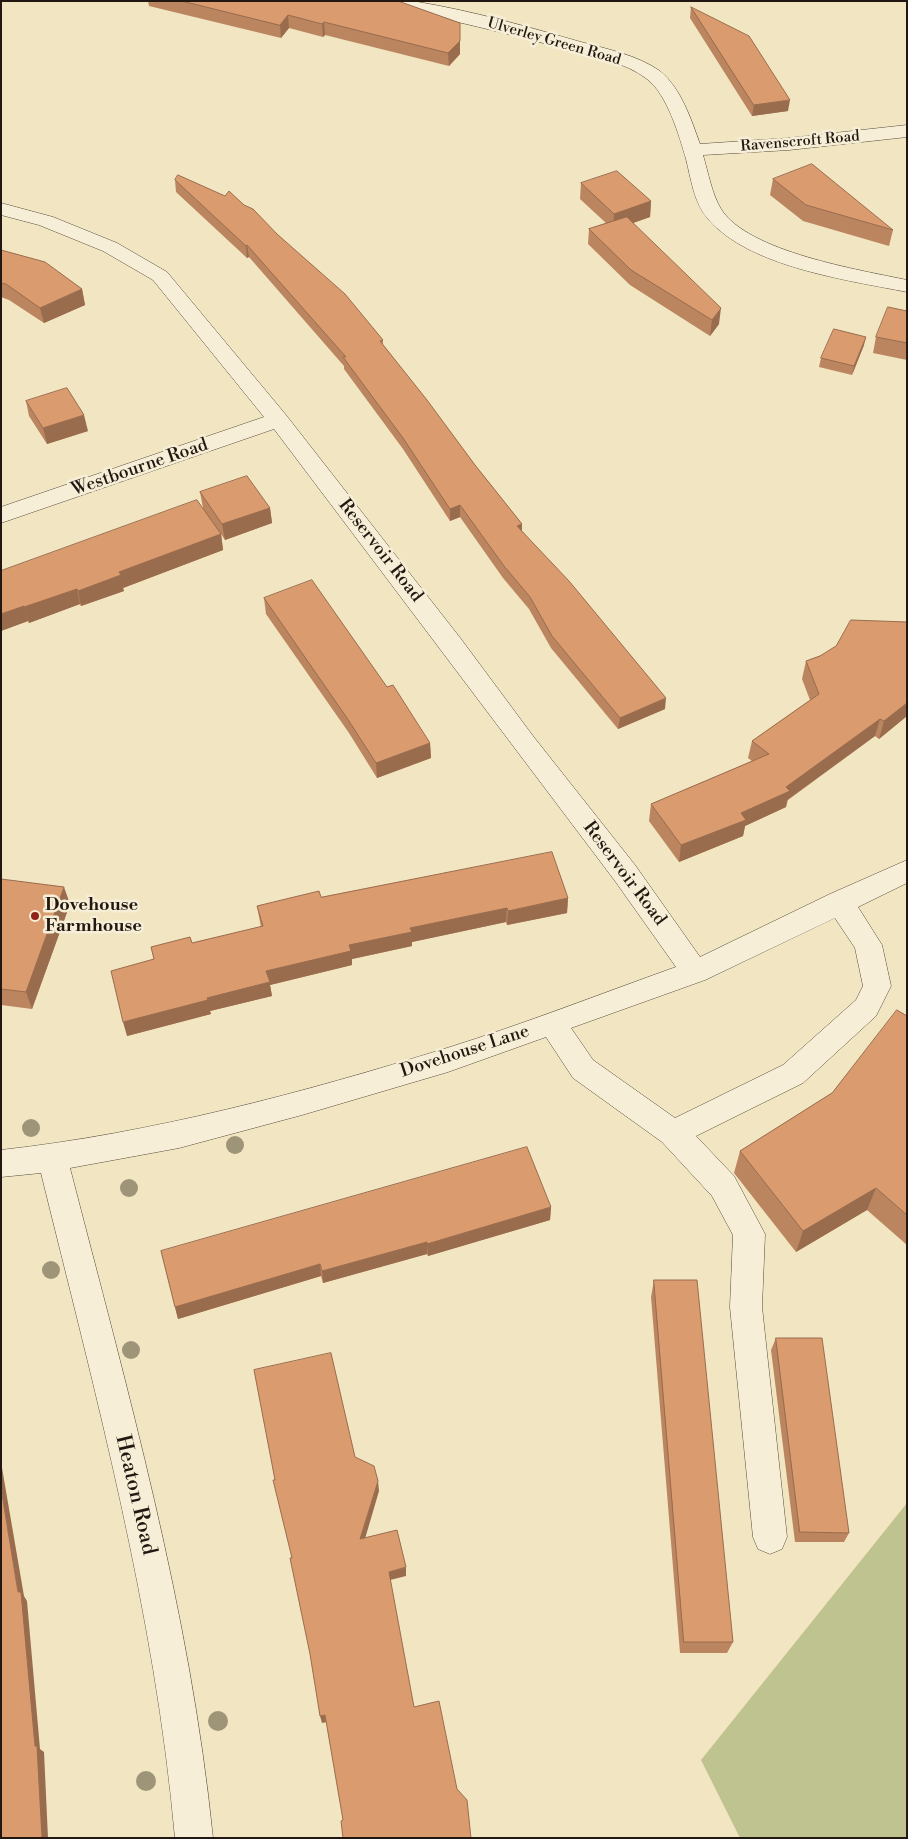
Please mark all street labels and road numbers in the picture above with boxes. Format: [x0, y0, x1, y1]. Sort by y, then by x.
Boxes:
street label: Ulverley Green Road [485, 14, 623, 70]
street label: Ravenscroft Road [740, 128, 860, 156]
street label: Westbourne Road [69, 435, 211, 501]
street label: Reservoir Road [333, 495, 427, 607]
street label: Reservoir Road [578, 818, 670, 930]
street label: Dovehouse Lane [398, 1021, 532, 1083]
street label: Heaton Road [109, 1432, 161, 1558]

